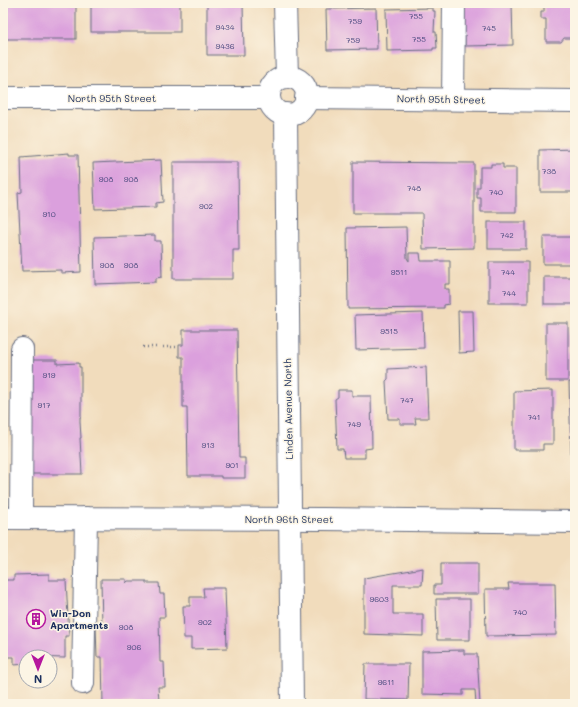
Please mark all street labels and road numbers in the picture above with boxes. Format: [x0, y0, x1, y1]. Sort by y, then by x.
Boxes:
street label: North 95th Street [68, 91, 156, 105]
street label: North 95th Street [397, 91, 485, 107]
street label: Linden Avenue North [280, 358, 296, 460]
street label: North 96th Street [245, 512, 333, 526]

